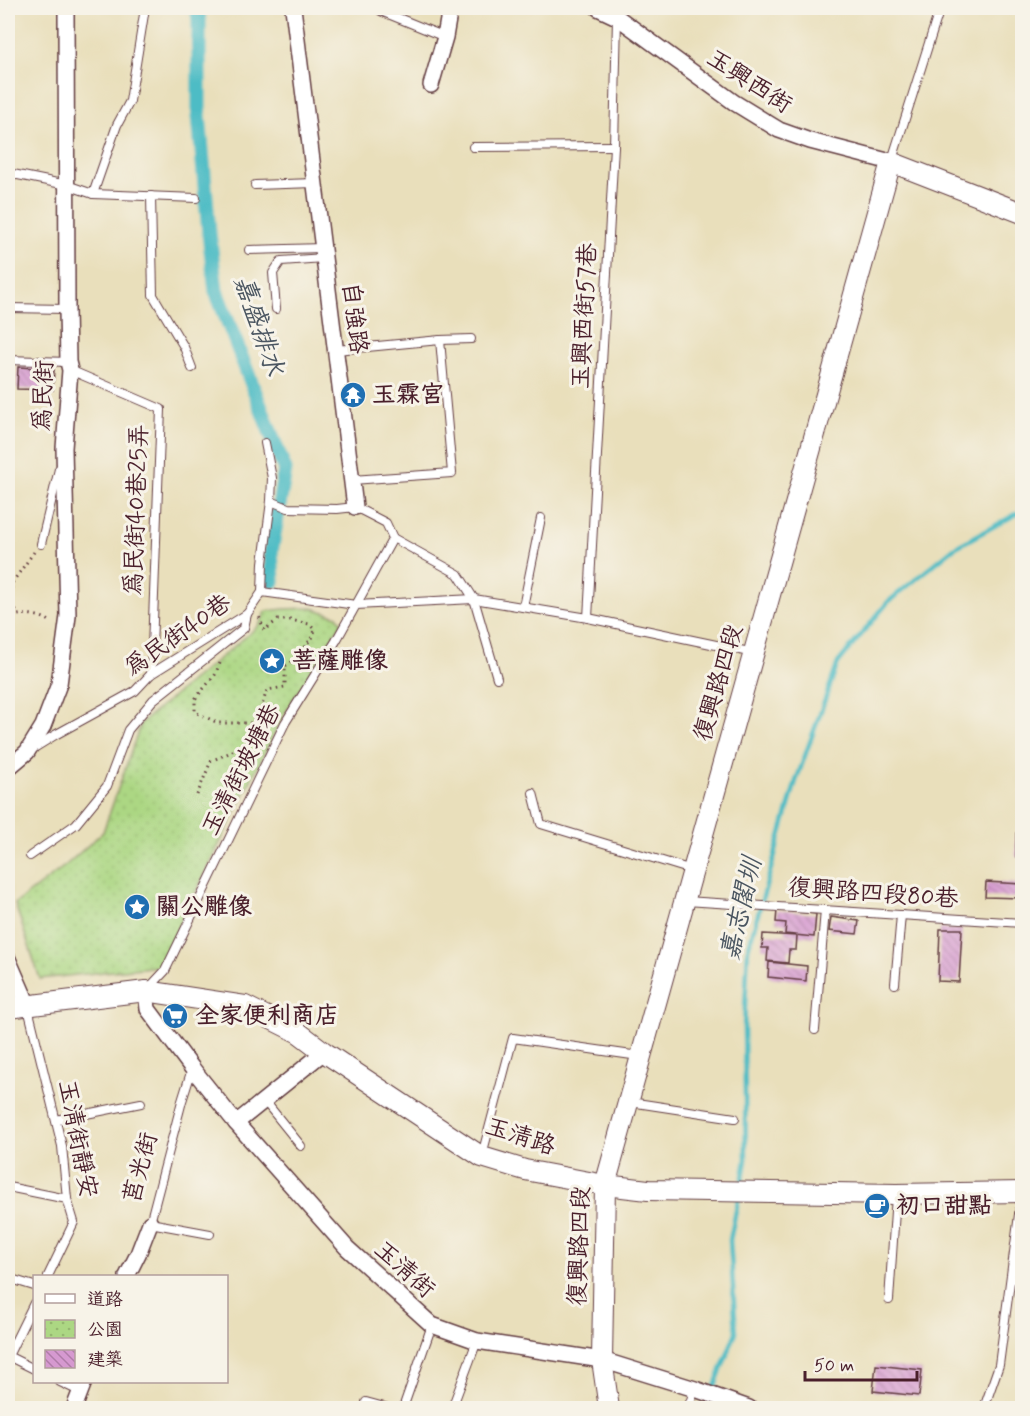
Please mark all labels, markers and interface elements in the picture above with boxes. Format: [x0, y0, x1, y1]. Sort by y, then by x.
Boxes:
street label: 玉興西街 [700, 43, 798, 121]
street label: 玉興西街57巷 [566, 242, 604, 390]
water label: 嘉盛排水 [225, 271, 291, 382]
street label: 自強路 [334, 280, 374, 356]
street label: 為民街 [27, 359, 61, 433]
temple icon: 玉霖宮 [338, 380, 368, 410]
place label: 玉霖宮 [372, 380, 444, 411]
street label: 為民街40巷25弄 [119, 423, 155, 597]
street label: 為民街40巷 [118, 588, 238, 684]
street label: 復興路四段 [688, 621, 750, 745]
place icon: 菩薩雕像 [257, 646, 287, 676]
place label: 菩薩雕像 [292, 646, 388, 677]
street label: 玉清街坡塘巷 [196, 699, 288, 841]
water label: 嘉志閣圳 [714, 852, 771, 963]
street label: 復興路四段80巷 [786, 873, 960, 915]
place icon: 關公雕像 [122, 892, 152, 922]
place label: 關公雕像 [156, 892, 252, 923]
supermarket icon: 全家便利商店 [160, 1001, 190, 1031]
place label: 全家便利商店 [195, 1001, 339, 1032]
street label: 玉清街靜安 [50, 1077, 104, 1201]
street label: 玉清路 [481, 1111, 559, 1163]
street label: 莒光街 [117, 1129, 165, 1207]
street label: 復興路四段 [562, 1185, 598, 1307]
cafe icon: 初口甜點 [862, 1191, 892, 1221]
place label: 初口甜點 [896, 1191, 992, 1222]
street label: 玉清街 [367, 1234, 441, 1306]
legend [33, 1275, 228, 1383]
text: 道路 [87, 1288, 123, 1312]
text: 公園 [87, 1318, 123, 1342]
scale bar [805, 1344, 918, 1382]
text: 建築 [87, 1348, 123, 1372]
text: 50 m [814, 1354, 854, 1378]

